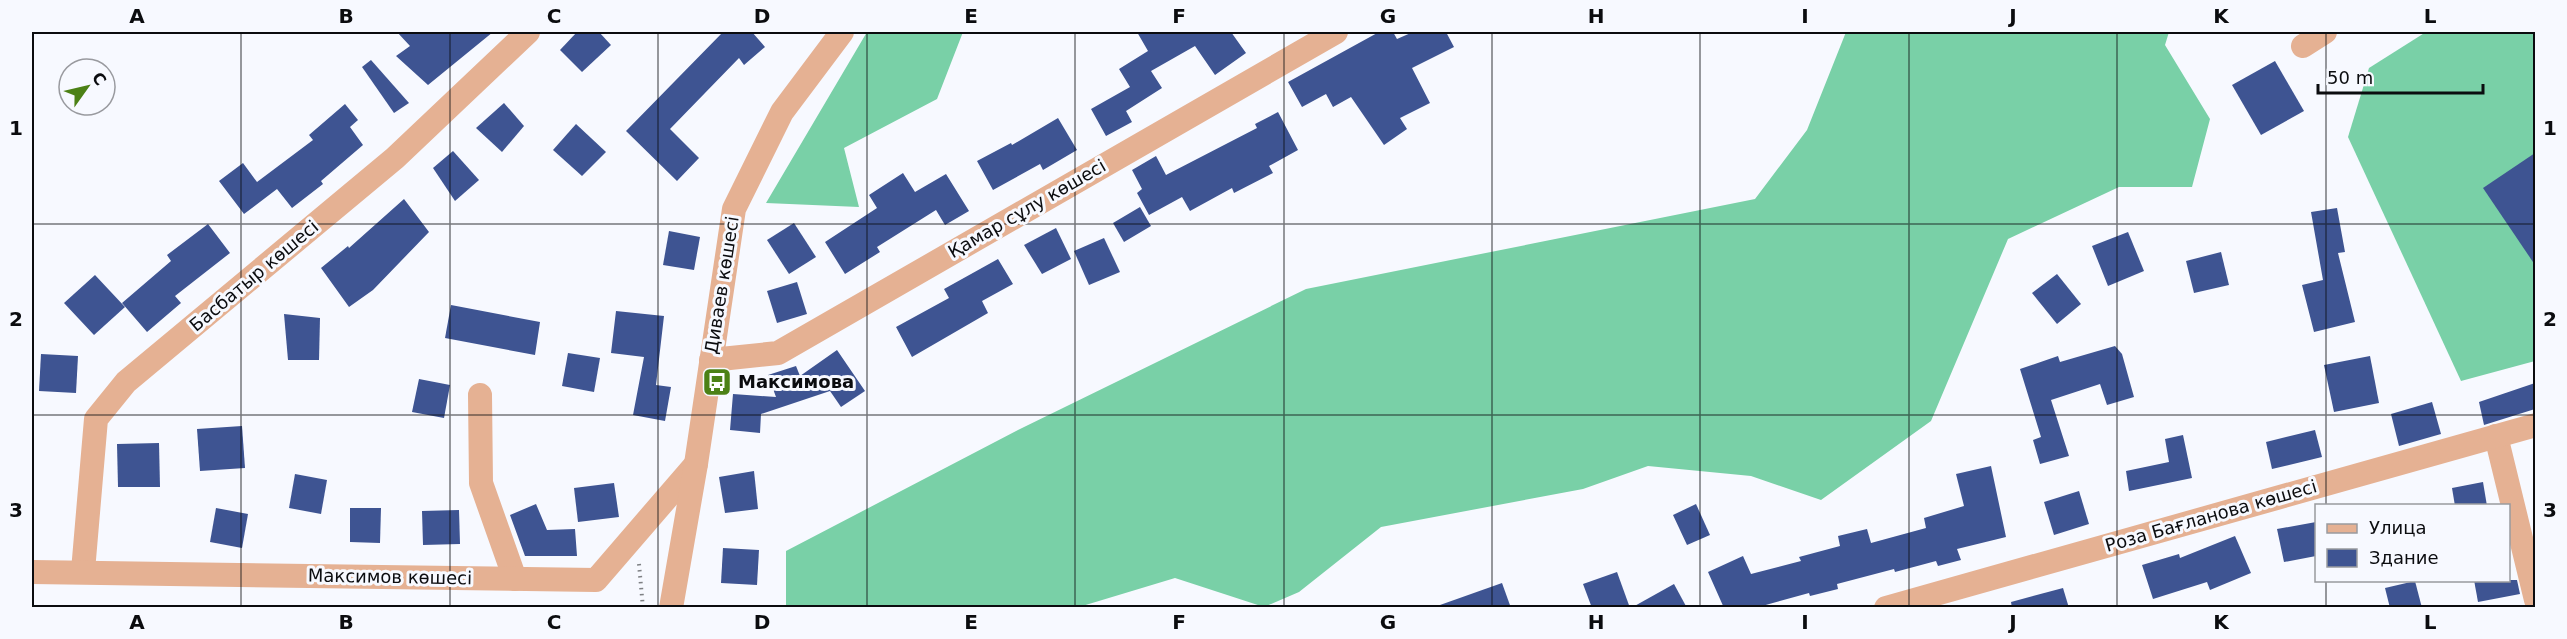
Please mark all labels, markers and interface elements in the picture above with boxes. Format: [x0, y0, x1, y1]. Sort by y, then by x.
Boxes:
text: A [129, 4, 145, 28]
text: B [338, 4, 354, 28]
text: C [547, 4, 561, 28]
text: D [754, 4, 770, 28]
text: E [964, 4, 978, 28]
text: F [1172, 4, 1186, 28]
text: G [1380, 4, 1396, 28]
text: H [1588, 4, 1604, 28]
text: I [1801, 4, 1809, 28]
text: J [2007, 4, 2017, 28]
text: K [2213, 4, 2230, 28]
text: L [2424, 4, 2437, 28]
north arrow [57, 57, 117, 117]
scale bar [2318, 57, 2483, 95]
text: 50 m [2327, 67, 2373, 88]
text: С [88, 69, 110, 89]
text: 1 [9, 116, 23, 140]
text: 1 [2543, 116, 2557, 140]
street label: Қамар сұлу көшесі [944, 155, 1109, 262]
street label: Диваев көшесі [700, 215, 743, 355]
street label: Басбатыр көшесі [185, 216, 322, 336]
text: 2 [9, 307, 23, 331]
text: 2 [2543, 307, 2557, 331]
bus stop icon: Максимова [701, 366, 733, 398]
place label: Максимова [738, 371, 854, 392]
street label: Роза Бағланова көшесі [2103, 475, 2319, 556]
text: 3 [9, 498, 23, 522]
text: 3 [2543, 498, 2557, 522]
legend [2315, 504, 2510, 582]
text: Улица [2369, 517, 2426, 538]
text: Здание [2369, 547, 2439, 568]
street label: Максимов көшесі [308, 565, 472, 588]
text: A [129, 610, 145, 634]
text: B [338, 610, 354, 634]
text: C [547, 610, 561, 634]
text: D [754, 610, 770, 634]
text: E [964, 610, 978, 634]
text: F [1172, 610, 1186, 634]
text: G [1380, 610, 1396, 634]
text: H [1588, 610, 1604, 634]
text: I [1801, 610, 1809, 634]
text: J [2007, 610, 2017, 634]
text: K [2213, 610, 2230, 634]
text: L [2424, 610, 2437, 634]

